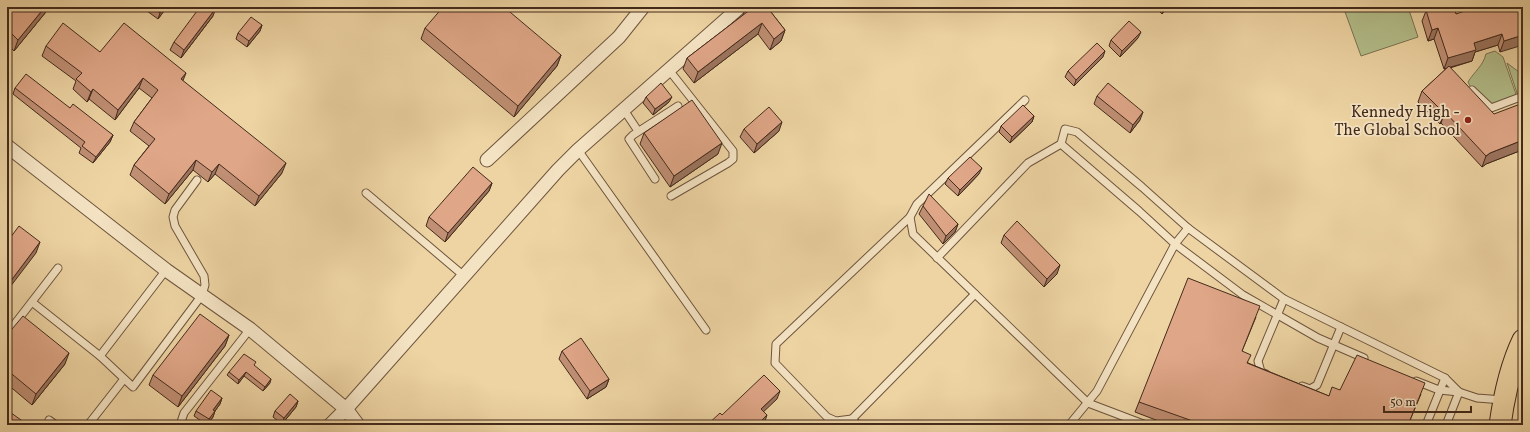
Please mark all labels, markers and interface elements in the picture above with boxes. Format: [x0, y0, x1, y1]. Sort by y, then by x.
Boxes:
place label: Kennedy High - The Global School [1334, 102, 1460, 142]
marker: Kennedy High - The Global School [1463, 115, 1473, 125]
scale bar [1384, 388, 1471, 414]
text: 50 m [1390, 395, 1416, 411]

